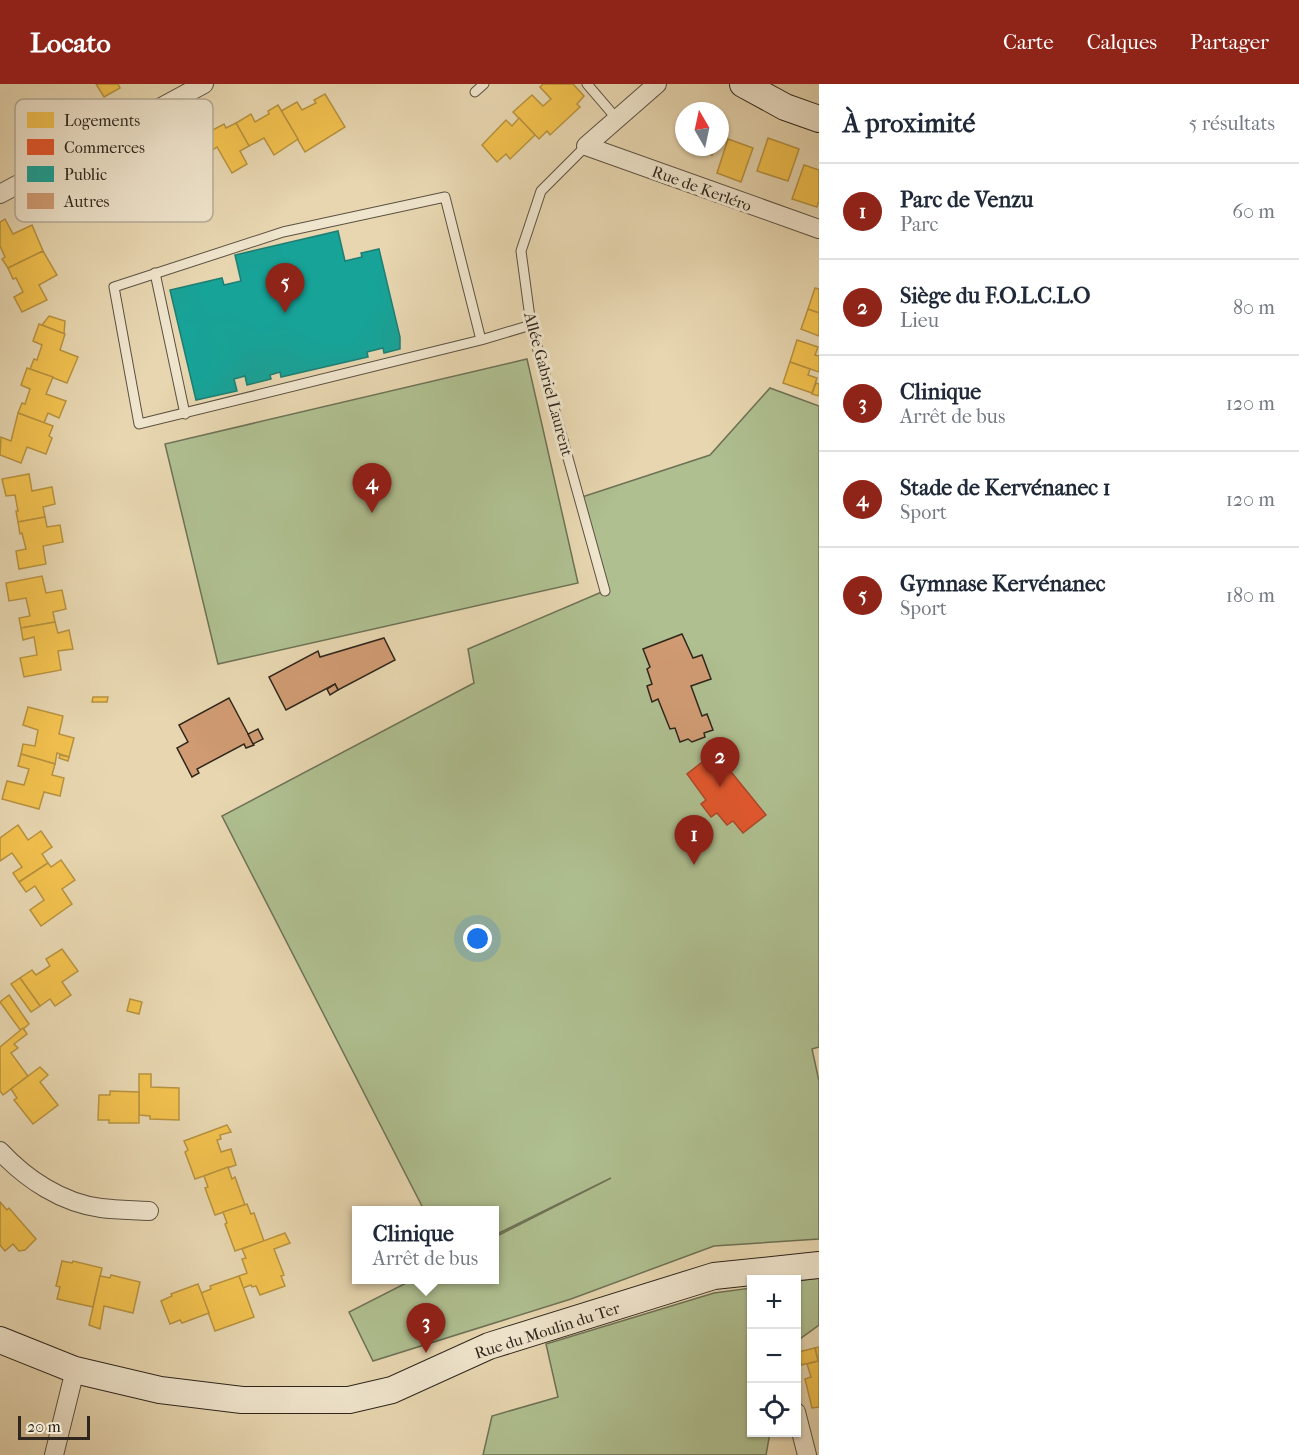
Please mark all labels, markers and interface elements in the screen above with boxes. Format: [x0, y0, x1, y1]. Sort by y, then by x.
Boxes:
text: Locato [30, 26, 111, 59]
text: Carte [1003, 30, 1054, 54]
text: Calques [1087, 30, 1157, 54]
text: Partager [1190, 30, 1269, 54]
legend [15, 99, 213, 222]
north arrow [675, 102, 729, 156]
text: À proximité [843, 108, 975, 139]
text: Logements [64, 111, 140, 130]
text: 5 résultats [1189, 112, 1275, 135]
text: Commerces [64, 138, 145, 157]
street label: Rue de Kerléro [649, 162, 754, 215]
text: Public [64, 165, 107, 184]
text: Parc de Venzu [900, 187, 1033, 213]
text: Autres [63, 192, 110, 211]
text: 1 [859, 200, 866, 223]
text: 60 m [1232, 200, 1275, 223]
text: Parc [900, 213, 938, 236]
pin: 5 [266, 264, 304, 313]
text: Siège du F.O.L.C.L.O [900, 283, 1090, 309]
text: 2 [857, 296, 868, 319]
text: 80 m [1233, 296, 1275, 319]
street label: Allée Gabriel Laurent [520, 309, 577, 458]
text: Lieu [900, 309, 939, 332]
text: Clinique [900, 379, 981, 405]
text: 3 [858, 392, 867, 415]
text: 120 m [1226, 392, 1275, 415]
text: Arrêt de bus [900, 405, 1005, 428]
pin: 4 [352, 464, 392, 513]
text: Stade de Kervénanec 1 [900, 475, 1111, 501]
text: 4 [857, 488, 868, 511]
text: 120 m [1226, 488, 1275, 511]
text: Sport [900, 501, 947, 524]
text: Gymnase Kervénanec [900, 571, 1106, 597]
text: 5 [858, 584, 867, 607]
text: 180 m [1226, 584, 1275, 607]
text: Sport [900, 597, 947, 620]
pin: 2 [700, 738, 740, 787]
pin: 1 [674, 816, 714, 865]
your location [463, 924, 492, 953]
popup [352, 1206, 499, 1284]
text: Clinique [373, 1221, 454, 1247]
text: Arrêt de bus [373, 1247, 478, 1270]
map controls [747, 1275, 801, 1437]
button: + [747, 1275, 801, 1329]
street label: Rue du Moulin du Ter [472, 1298, 622, 1363]
pin: 3 [406, 1304, 446, 1353]
button: − [747, 1329, 801, 1383]
button: locate [747, 1383, 801, 1437]
scale bar [18, 1413, 90, 1440]
text: 20 m [27, 1417, 61, 1436]

